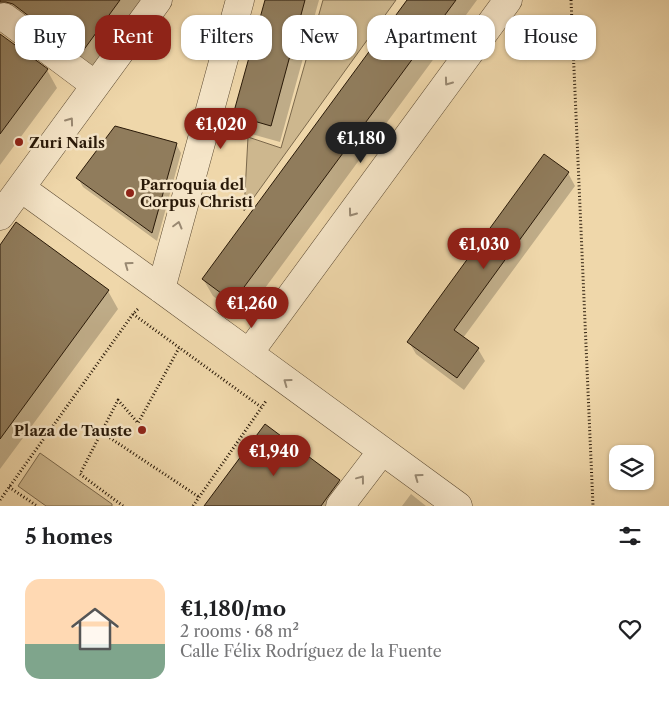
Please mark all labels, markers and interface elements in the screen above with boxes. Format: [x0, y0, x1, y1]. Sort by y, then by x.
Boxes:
chip: Buy [15, 15, 85, 60]
chip: Rent [95, 15, 171, 60]
chip: Filters [181, 15, 272, 60]
chip: New [282, 15, 357, 60]
chip: Apartment [367, 15, 495, 60]
chip: House [505, 15, 596, 60]
one-way arrow [445, 76, 454, 86]
pin: €1,020 [180, 108, 262, 150]
text: €1,020 [195, 114, 247, 134]
one-way arrow [64, 117, 73, 127]
pin: €1,180 [320, 121, 402, 164]
text: €1,180 [336, 128, 386, 148]
place label: Zuri Nails [29, 133, 105, 152]
marker: Zuri Nails [13, 136, 25, 148]
place label: Parroquia del Corpus Christi [140, 175, 254, 211]
marker: Parroquia del Corpus Christi [124, 187, 136, 199]
one-way arrow [349, 207, 358, 217]
one-way arrow [173, 221, 183, 229]
pin: €1,030 [443, 228, 525, 270]
text: €1,030 [459, 234, 510, 254]
one-way arrow [124, 262, 133, 271]
pin: €1,260 [211, 286, 293, 329]
text: €1,260 [227, 293, 277, 313]
one-way arrow [284, 379, 293, 387]
place label: Plaza de Tauste [14, 421, 132, 440]
marker: Plaza de Tauste [136, 424, 148, 436]
pin: €1,940 [233, 434, 315, 477]
text: €1,940 [249, 441, 299, 461]
map controls [609, 445, 654, 490]
button: layers [609, 445, 654, 490]
one-way arrow [355, 475, 364, 485]
one-way arrow [415, 475, 424, 483]
icon: filters [616, 522, 644, 550]
text: 5 homes [25, 524, 113, 549]
text: €1,180/mo [180, 596, 286, 621]
icon: home [65, 599, 125, 659]
icon: heart [616, 615, 644, 643]
text: 2 rooms · 68 m² [180, 621, 299, 641]
text: Calle Félix Rodríguez de la Fuente [180, 641, 442, 661]

